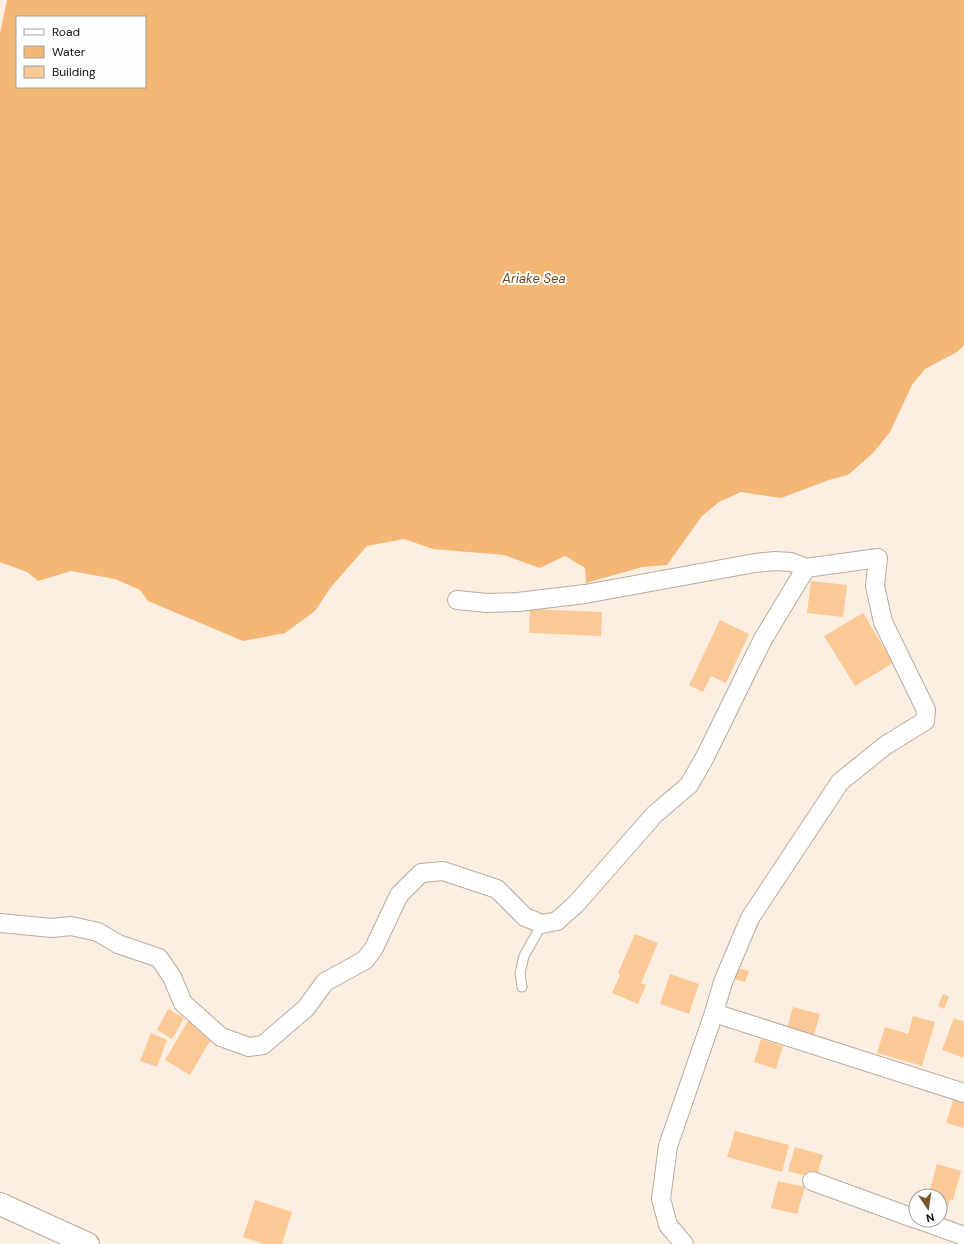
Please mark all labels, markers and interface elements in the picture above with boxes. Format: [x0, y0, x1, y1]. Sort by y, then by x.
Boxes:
legend [16, 16, 146, 88]
text: Road [52, 24, 80, 40]
text: Water [52, 44, 86, 60]
text: Building [52, 64, 96, 80]
water label: Ariake Sea [501, 270, 566, 287]
north arrow [908, 1188, 948, 1228]
text: N [925, 1210, 936, 1225]

